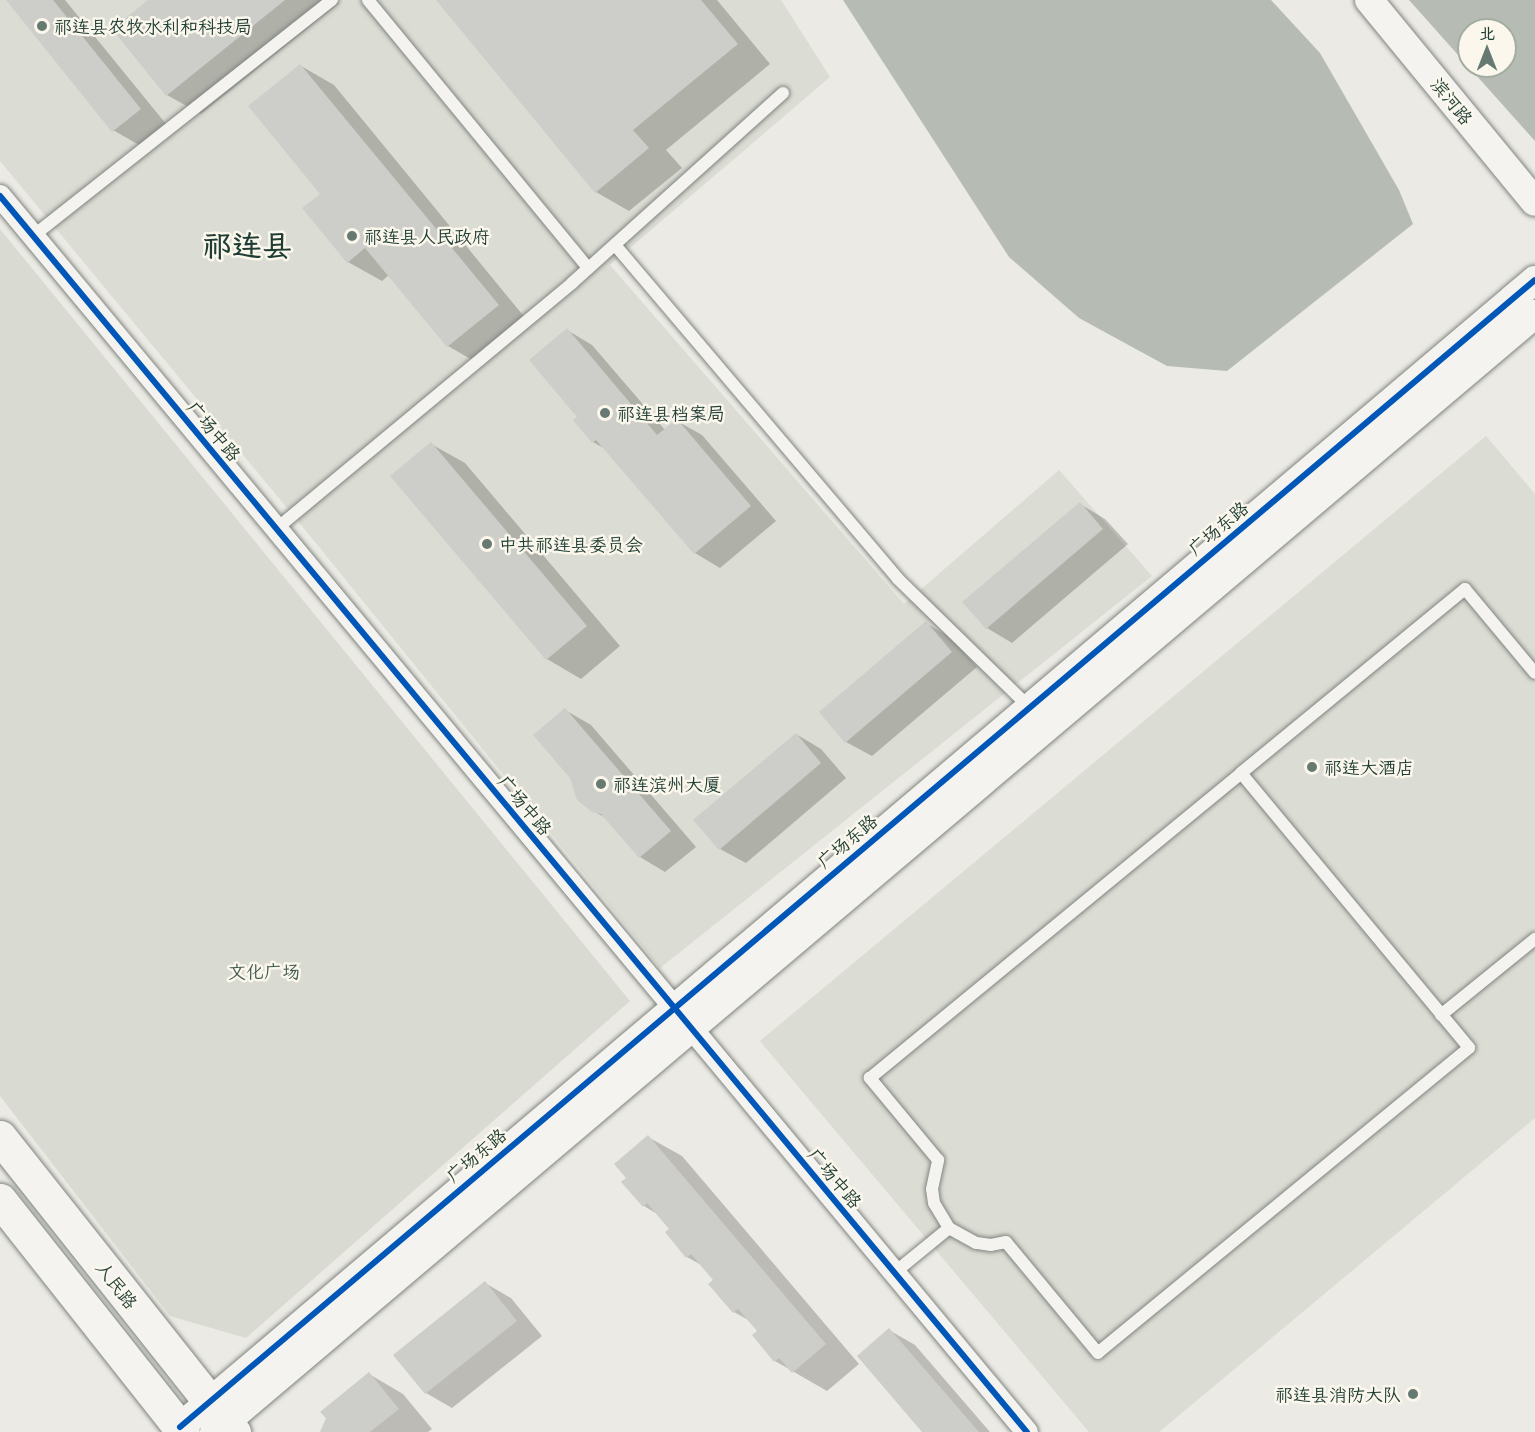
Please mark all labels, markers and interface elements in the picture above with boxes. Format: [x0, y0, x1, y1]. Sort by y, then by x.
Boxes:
place label: 祁连县农牧水利和科技局 [54, 15, 252, 37]
north arrow [1457, 18, 1517, 78]
marker: 祁连县农牧水利和科技局 [35, 19, 49, 33]
text: 北 [1479, 20, 1495, 44]
street label: 滨河路 [1427, 73, 1477, 129]
place label: 祁连县人民政府 [364, 225, 490, 247]
district label: 祁连县 [202, 226, 292, 262]
marker: 祁连县人民政府 [345, 229, 359, 243]
street label: 广场中路 [183, 396, 245, 466]
place label: 祁连县档案局 [617, 402, 725, 424]
marker: 祁连县档案局 [598, 406, 612, 420]
street label: 广场东路 [1183, 497, 1253, 559]
place label: 中共祁连县委员会 [499, 533, 643, 555]
marker: 中共祁连县委员会 [480, 537, 494, 551]
place label: 祁连大酒店 [1324, 756, 1414, 778]
marker: 祁连大酒店 [1305, 760, 1319, 774]
street label: 广场中路 [494, 770, 556, 840]
place label: 祁连滨州大厦 [613, 773, 721, 795]
marker: 祁连滨州大厦 [594, 777, 608, 791]
street label: 广场东路 [812, 810, 882, 872]
park label: 文化广场 [228, 960, 300, 982]
street label: 广场东路 [441, 1124, 511, 1186]
street label: 广场中路 [804, 1143, 866, 1213]
street label: 人民路 [92, 1257, 142, 1313]
place label: 祁连县消防大队 [1275, 1383, 1401, 1405]
marker: 祁连县消防大队 [1406, 1387, 1420, 1401]

